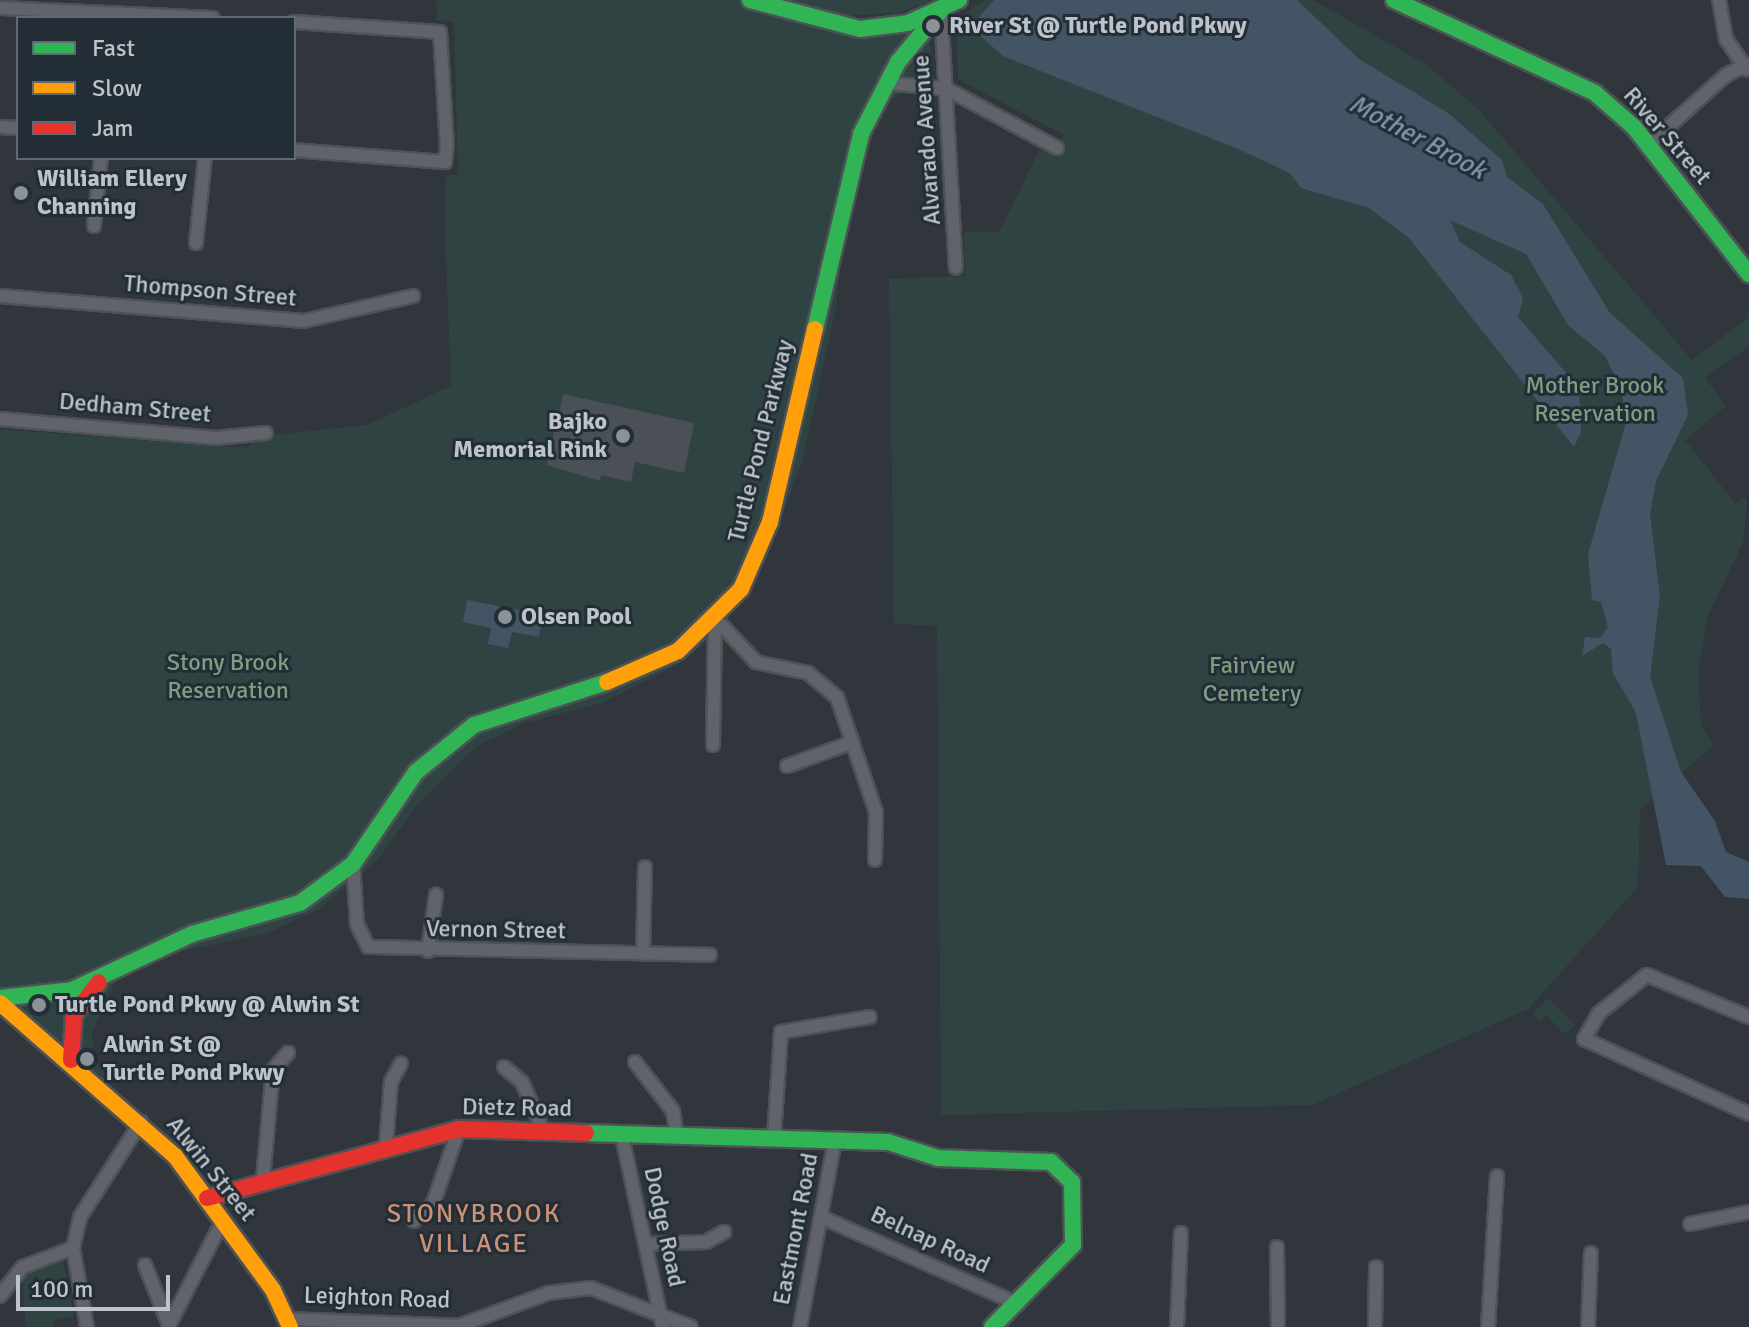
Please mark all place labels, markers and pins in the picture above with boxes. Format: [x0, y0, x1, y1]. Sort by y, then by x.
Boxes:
place label: River St @ Turtle Pond Pkwy [949, 12, 1247, 40]
marker: River St @ Turtle Pond Pkwy [924, 17, 942, 35]
place label: William Ellery Channing [37, 165, 187, 221]
marker: William Ellery Channing [12, 184, 30, 202]
place label: Bajko Memorial Rink [453, 408, 607, 464]
marker: Bajko Memorial Rink [614, 427, 632, 445]
place label: Olsen Pool [521, 603, 632, 631]
marker: Olsen Pool [496, 608, 514, 626]
place label: Turtle Pond Pkwy @ Alwin St [55, 991, 359, 1019]
marker: Turtle Pond Pkwy @ Alwin St [30, 996, 48, 1014]
place label: Alwin St @ Turtle Pond Pkwy [103, 1031, 284, 1087]
marker: Alwin St @ Turtle Pond Pkwy [78, 1050, 96, 1068]

